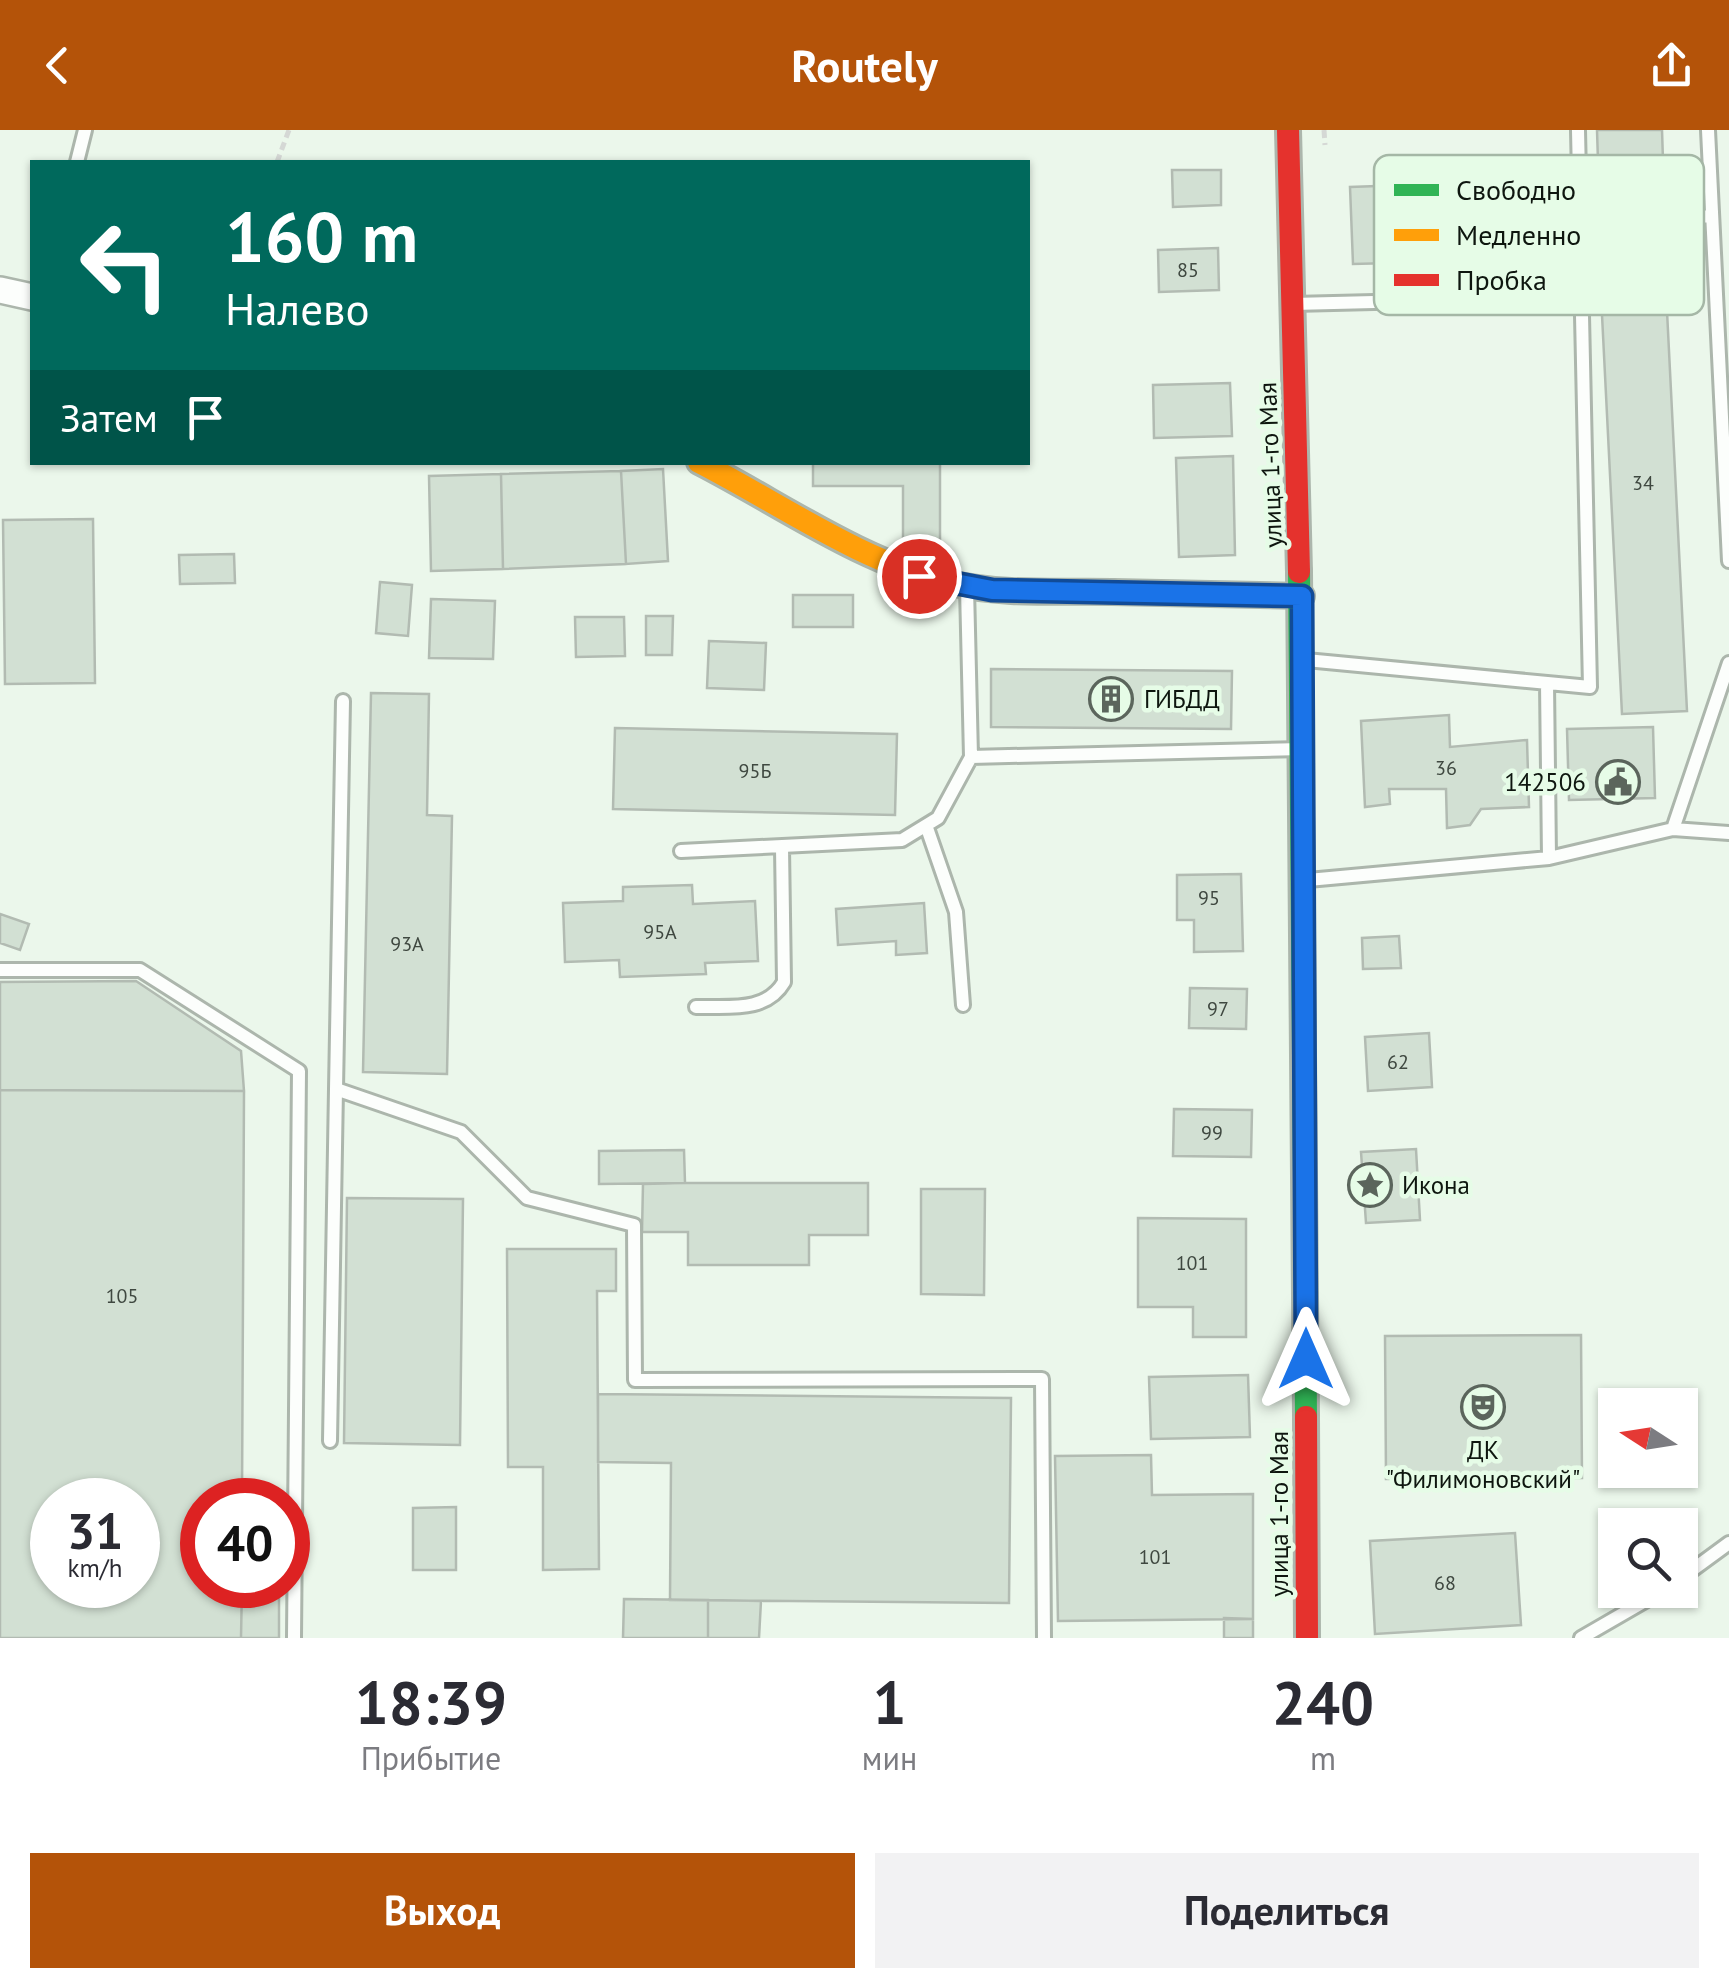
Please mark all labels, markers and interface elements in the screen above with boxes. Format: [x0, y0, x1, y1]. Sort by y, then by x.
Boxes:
text: Routely [791, 36, 938, 94]
icon: back [30, 38, 85, 93]
icon: share [1644, 38, 1699, 93]
legend [1374, 155, 1704, 315]
text: Свободно [1456, 171, 1576, 208]
text: 160 m [225, 191, 418, 281]
icon: left [60, 200, 190, 330]
text: Медленно [1456, 216, 1581, 253]
house number: 85 [1177, 257, 1199, 283]
text: Пробка [1456, 261, 1547, 298]
text: Налево [225, 279, 370, 337]
street label: улица 1-го Мая [1251, 382, 1289, 548]
icon: arrive [178, 390, 233, 445]
text: Затем [60, 393, 158, 442]
house number: 34 [1632, 470, 1654, 496]
pin [877, 534, 962, 619]
icon: arrive [892, 549, 947, 604]
building icon: ГИБДД [1088, 676, 1134, 722]
place label: ГИБДД [1144, 683, 1220, 715]
house number: 36 [1435, 755, 1457, 781]
house number: 95Б [739, 758, 771, 784]
public building icon: 142506 [1595, 759, 1641, 805]
place label: 142506 [1504, 766, 1586, 798]
house number: 95 [1198, 885, 1220, 911]
house number: 95А [643, 919, 677, 945]
house number: 93А [390, 931, 424, 957]
house number: 97 [1207, 996, 1229, 1022]
house number: 62 [1387, 1049, 1409, 1075]
house number: 99 [1201, 1120, 1223, 1146]
place icon: Икона [1347, 1162, 1393, 1208]
place label: Икона [1402, 1169, 1470, 1201]
house number: 101 [1176, 1250, 1208, 1276]
house number: 105 [106, 1283, 138, 1309]
position arrow [1254, 1307, 1358, 1411]
theatre icon: ДК "Филимоновский" [1460, 1384, 1506, 1430]
north arrow [1598, 1388, 1698, 1488]
map controls [1598, 1388, 1698, 1608]
street label: улица 1-го Мая [1263, 1431, 1295, 1597]
place label: ДК "Филимоновский" [1386, 1434, 1580, 1495]
speed limit sign: 40 [180, 1478, 310, 1608]
text: 31 [67, 1498, 123, 1563]
button: search [1598, 1508, 1698, 1608]
house number: 101 [1139, 1544, 1171, 1570]
text: km/h [68, 1552, 122, 1584]
house number: 68 [1434, 1570, 1456, 1596]
text: 18:39 [355, 1663, 507, 1741]
text: 1 [873, 1663, 907, 1741]
text: 240 [1272, 1663, 1374, 1741]
text: Прибытие [361, 1737, 501, 1779]
text: мин [862, 1737, 917, 1779]
text: m [1310, 1737, 1336, 1779]
button: Выход [30, 1853, 855, 1968]
button: Поделиться [875, 1853, 1699, 1968]

